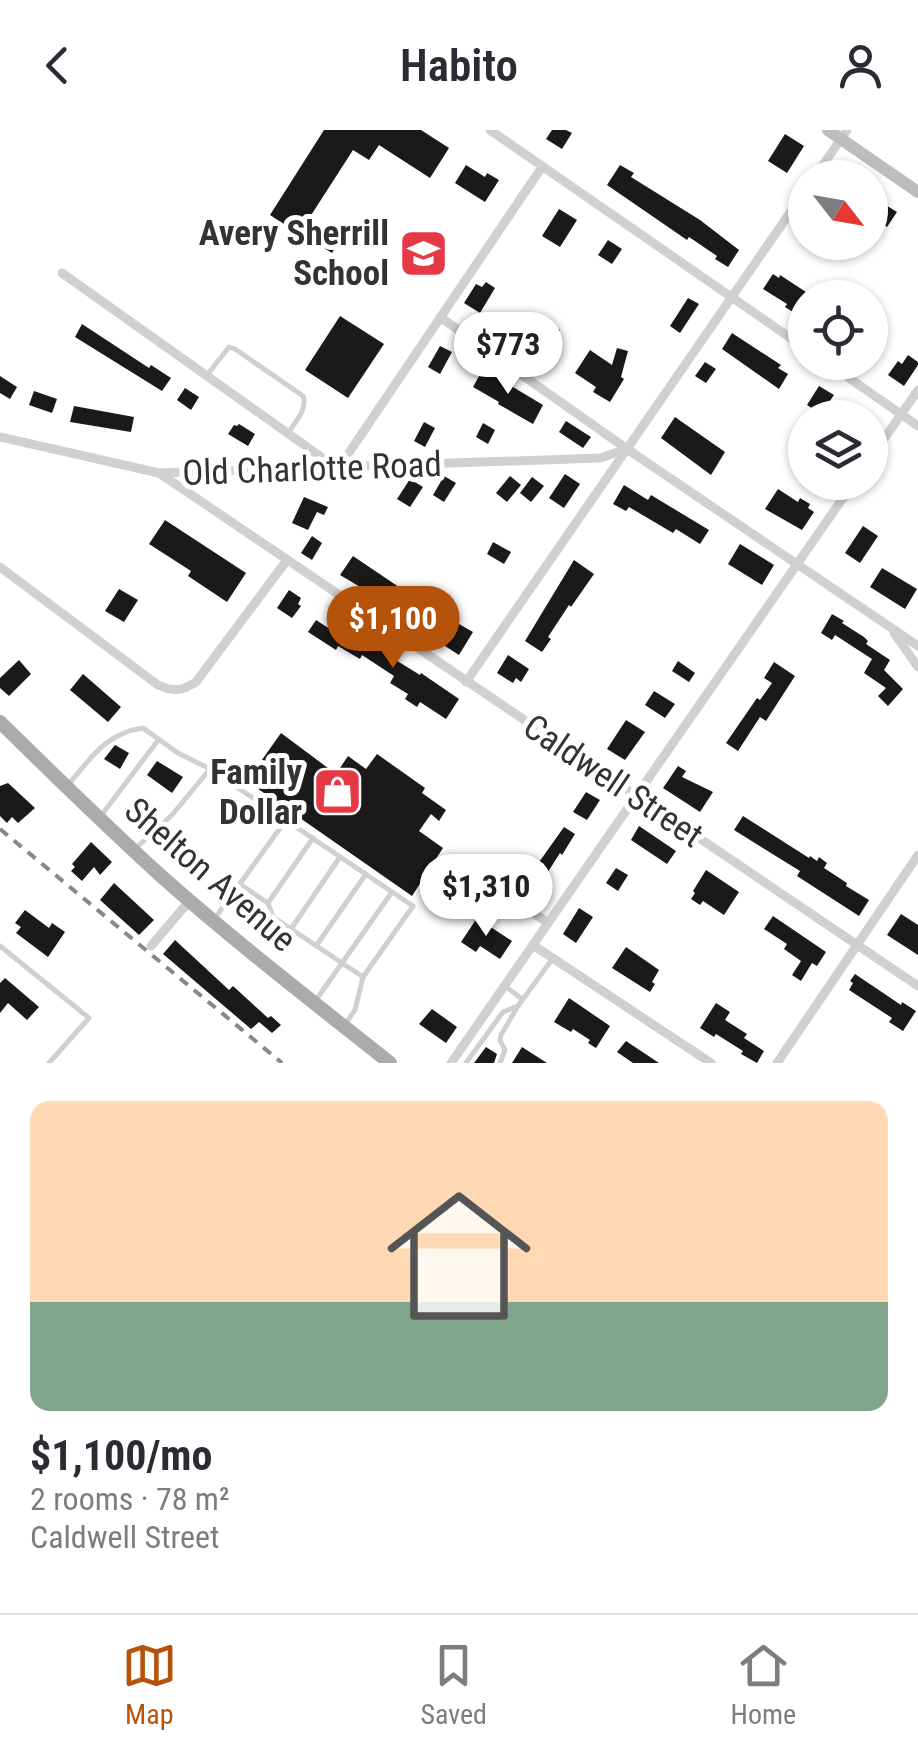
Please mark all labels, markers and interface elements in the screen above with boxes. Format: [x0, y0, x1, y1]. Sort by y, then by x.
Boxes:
icon: back [30, 38, 85, 93]
icon: person [833, 38, 888, 93]
text: Habito [400, 39, 518, 92]
north arrow [788, 160, 888, 260]
map controls [788, 160, 888, 500]
place label: Avery Sherrill School [199, 213, 389, 294]
school or university icon: Avery Sherrill School [398, 227, 450, 279]
button: locate [788, 280, 888, 380]
pin: $773 [449, 312, 567, 397]
text: $773 [476, 325, 540, 363]
button: layers [788, 400, 888, 500]
street label: Old Charlotte Road [182, 444, 442, 494]
pin: $1,100 [312, 586, 474, 671]
text: $1,100 [349, 599, 437, 637]
street label: Caldwell Street [516, 706, 710, 856]
place label: Family Dollar [210, 752, 302, 833]
shop icon: Family Dollar [311, 766, 363, 818]
street label: Shelton Avenue [116, 790, 304, 960]
pin: $1,310 [405, 854, 567, 939]
text: $1,310 [442, 867, 530, 905]
icon: home [369, 1166, 549, 1346]
text: $1,100/mo [30, 1431, 212, 1480]
text: 2 rooms · 78 m² [30, 1480, 229, 1518]
text: Caldwell Street [30, 1518, 220, 1556]
tab: Map [122, 1638, 177, 1731]
tab: Saved [420, 1638, 487, 1731]
tab: Home [731, 1638, 796, 1731]

